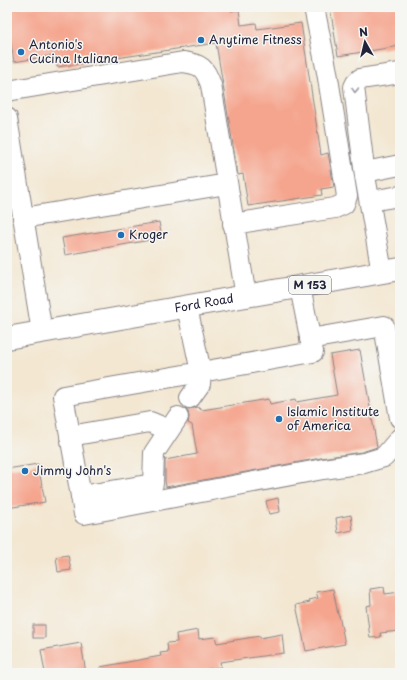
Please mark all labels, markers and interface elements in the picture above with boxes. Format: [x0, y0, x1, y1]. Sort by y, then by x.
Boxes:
north arrow [345, 22, 385, 62]
text: N [358, 23, 369, 41]
place label: Anytime Fitness [209, 30, 302, 48]
place label: Antonio's Cucina Italiana [29, 35, 119, 67]
marker: Anytime Fitness [196, 35, 206, 45]
marker: Antonio's Cucina Italiana [16, 47, 26, 57]
one-way arrow [351, 86, 360, 93]
place label: Kroger [129, 225, 168, 243]
marker: Kroger [116, 230, 126, 240]
road number: M 153 [289, 276, 331, 294]
street label: Ford Road [173, 288, 235, 316]
place label: Islamic Institute of America [287, 402, 380, 434]
marker: Islamic Institute of America [274, 414, 284, 424]
place label: Jimmy John's [33, 461, 112, 479]
marker: Jimmy John's [20, 466, 30, 476]

